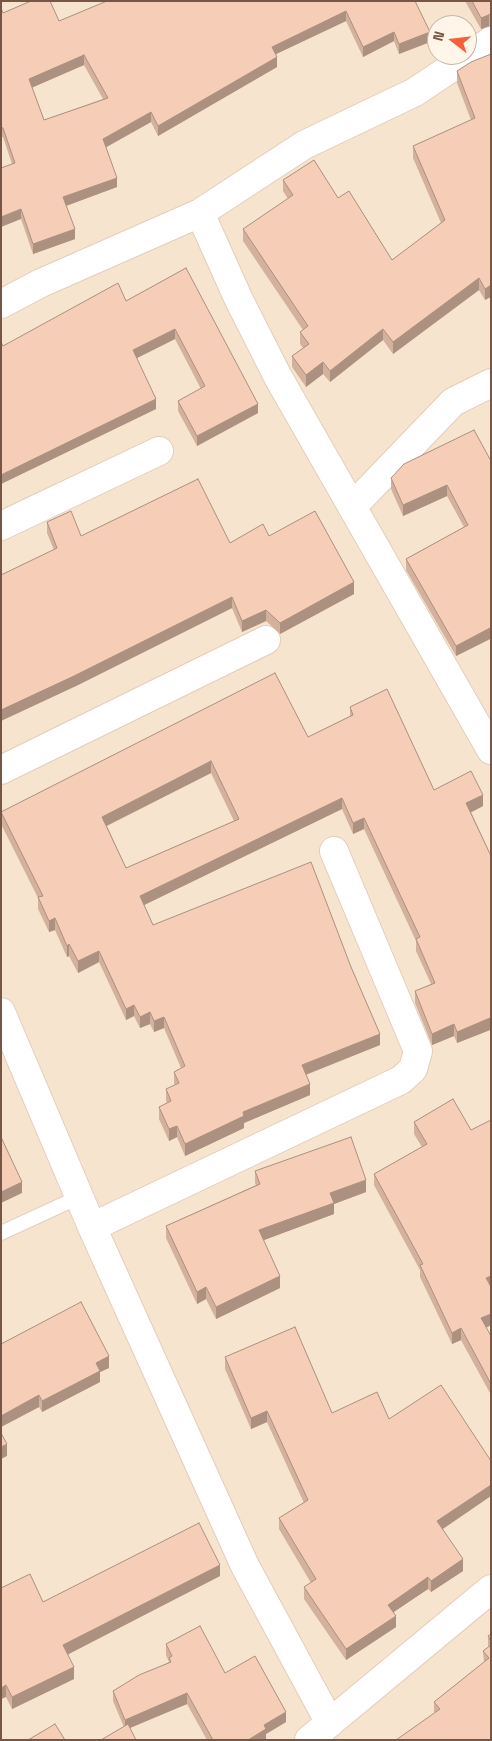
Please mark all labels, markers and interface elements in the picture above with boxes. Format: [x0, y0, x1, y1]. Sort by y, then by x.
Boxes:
north arrow [427, 15, 477, 65]
text: N [429, 29, 448, 43]

